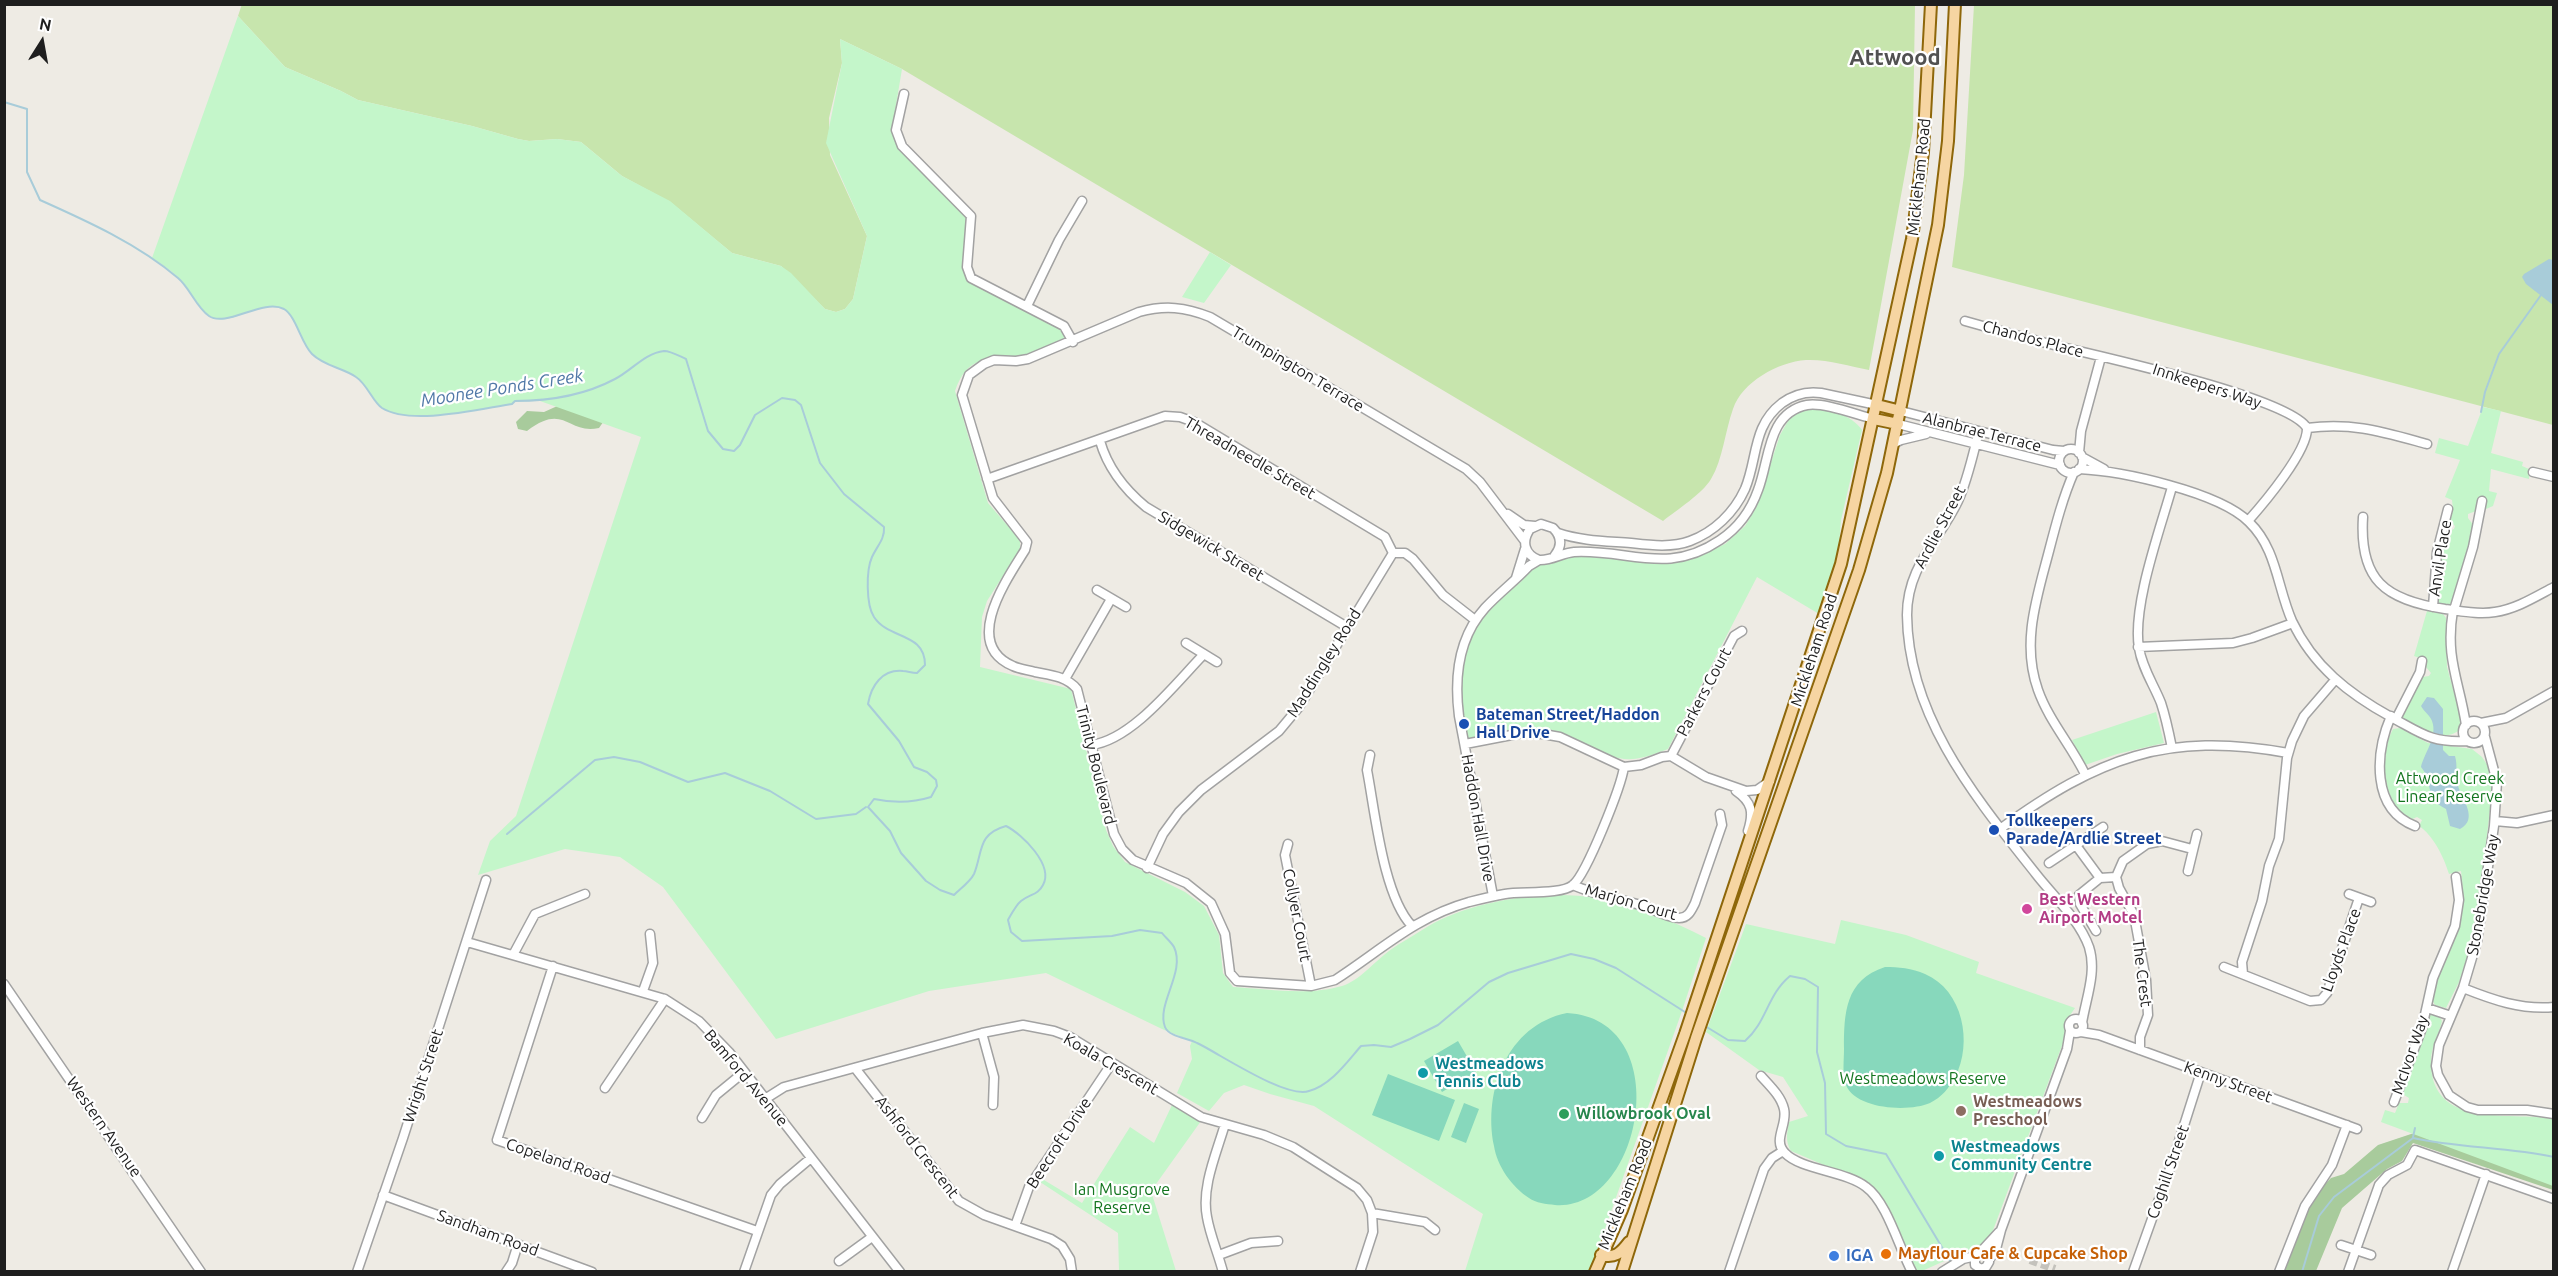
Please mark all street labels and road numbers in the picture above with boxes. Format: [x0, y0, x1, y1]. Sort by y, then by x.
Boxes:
street label: Mickleham Road [1903, 117, 1935, 237]
street label: Chandos Place [1980, 316, 2086, 362]
street label: Trumpington Terrace [1228, 322, 1368, 416]
street label: Innkeepers Way [2150, 359, 2264, 413]
street label: Alanbrae Terrace [1921, 408, 2043, 456]
street label: Threadneedle Street [1181, 413, 1319, 503]
street label: Ardlie Street [1910, 482, 1970, 572]
street label: Sidgewick Street [1155, 507, 1267, 585]
street label: Anvil Place [2424, 518, 2456, 598]
street label: Mickleham Road [1787, 591, 1841, 709]
street label: Maddingley Road [1283, 605, 1365, 721]
street label: Parkers Court [1673, 644, 1735, 740]
street label: Trinity Boulevard [1072, 703, 1120, 827]
street label: Haddon Hall Drive [1457, 753, 1499, 883]
street label: Stonebridge Way [2463, 833, 2503, 957]
street label: Collyer Court [1279, 867, 1315, 963]
street label: Marjon Court [1583, 880, 1679, 924]
street label: Lloyds Place [2317, 906, 2365, 994]
street label: The Crest [2128, 938, 2156, 1008]
street label: McIvor Way [2387, 1013, 2433, 1097]
street label: Bamford Avenue [700, 1026, 792, 1130]
street label: Wright Street [399, 1027, 447, 1125]
street label: Koala Crescent [1060, 1029, 1162, 1099]
street label: Kenny Street [2181, 1057, 2275, 1107]
street label: Western Avenue [62, 1073, 146, 1181]
street label: Ashford Crescent [871, 1092, 963, 1202]
street label: Beecroft Drive [1022, 1094, 1096, 1192]
street label: Coghill Street [2143, 1122, 2193, 1222]
street label: Copeland Road [503, 1134, 613, 1188]
street label: Mickleham Road [1594, 1136, 1656, 1252]
street label: Sandham Road [435, 1206, 541, 1260]

